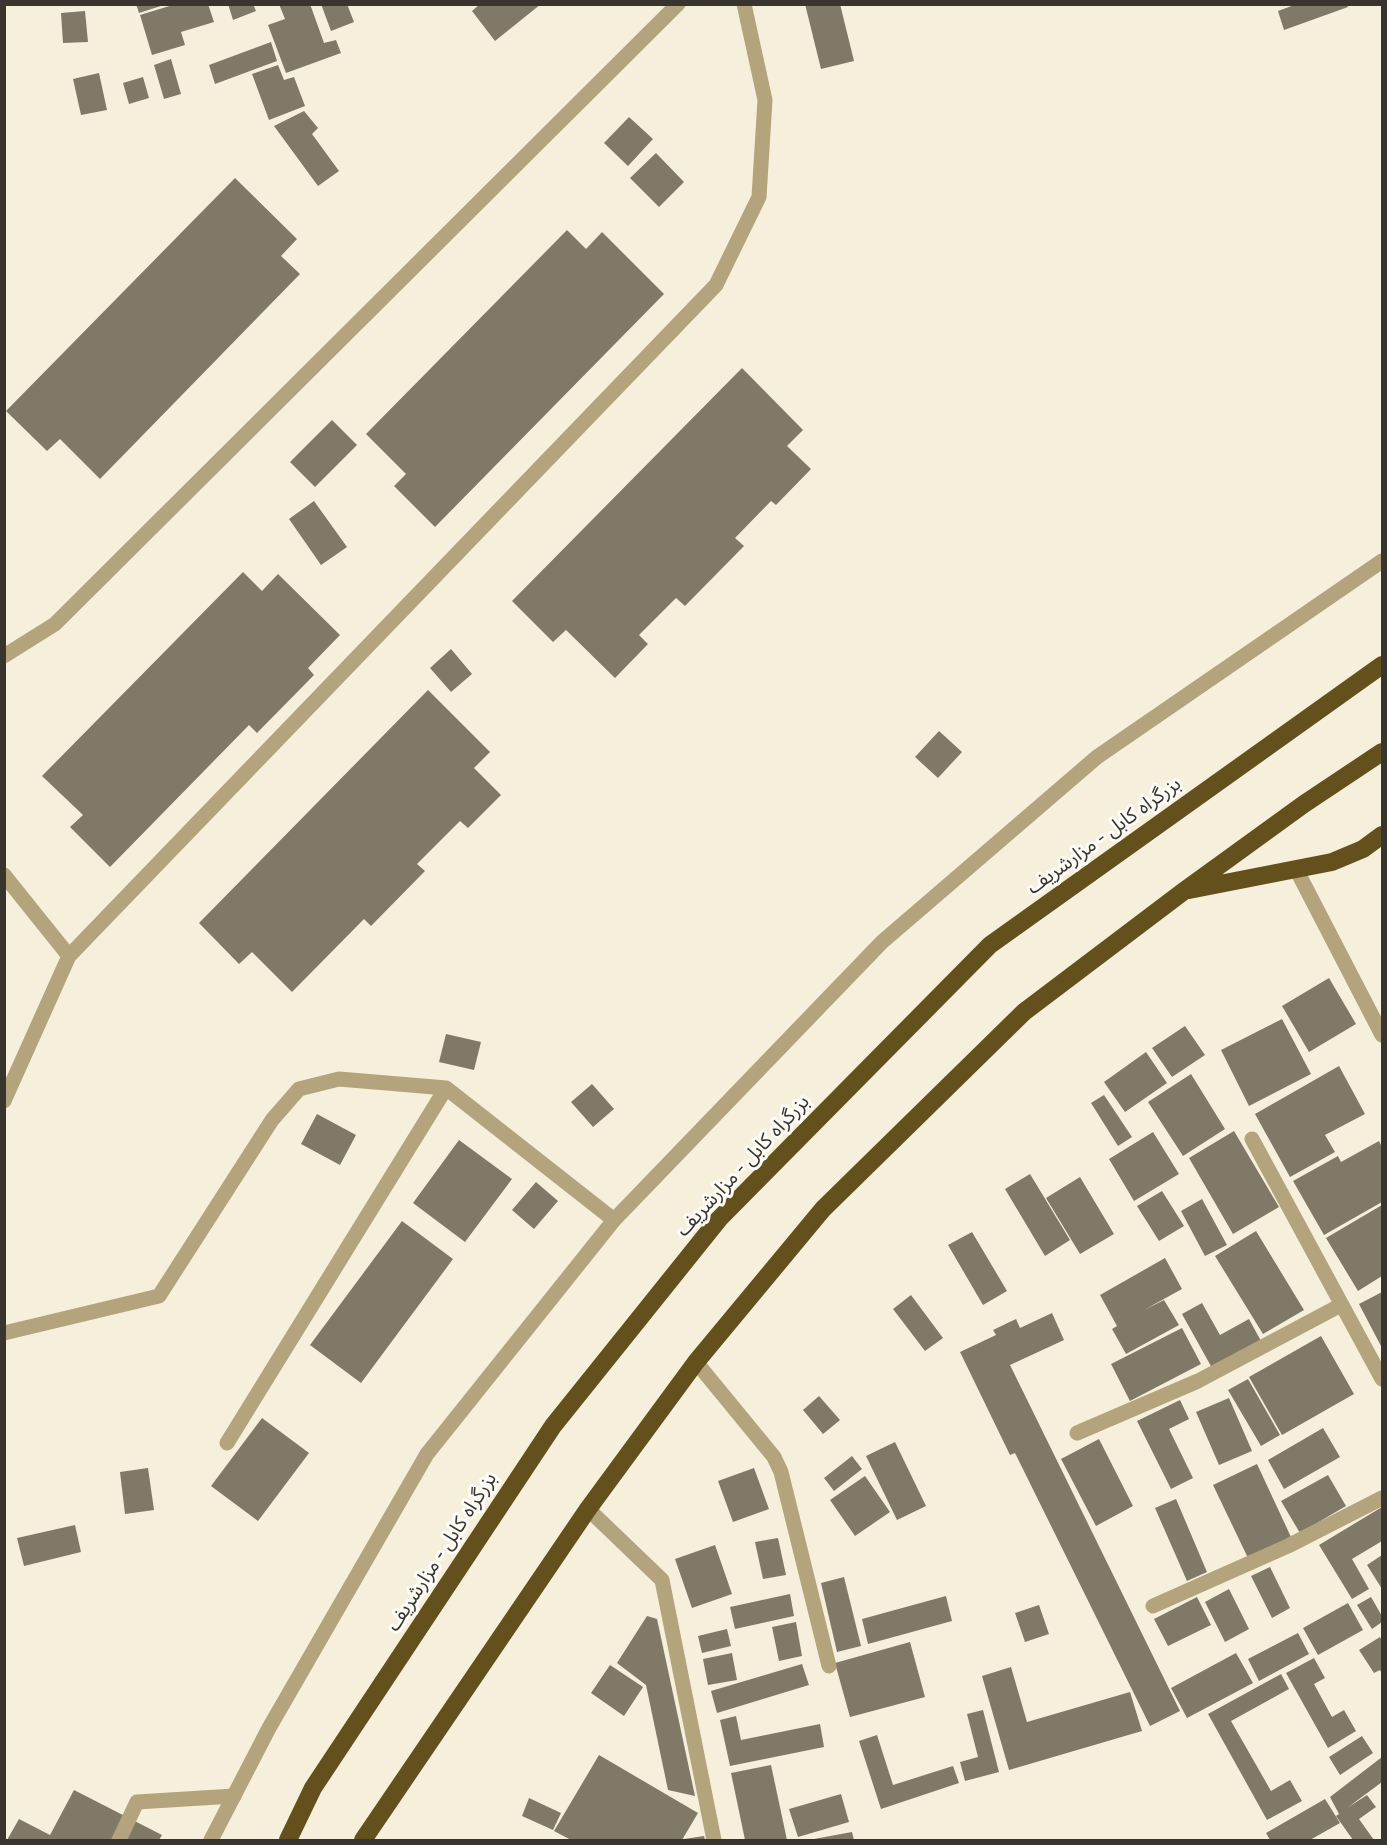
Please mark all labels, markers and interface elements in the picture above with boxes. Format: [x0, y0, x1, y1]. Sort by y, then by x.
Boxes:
street label: بزرگراه کابل - مزارشریف [1022, 772, 1186, 900]
street label: بزرگراه کابل - مزارشریف [671, 1090, 815, 1242]
street label: بزرگراه کابل - مزارشریف [382, 1468, 502, 1636]

